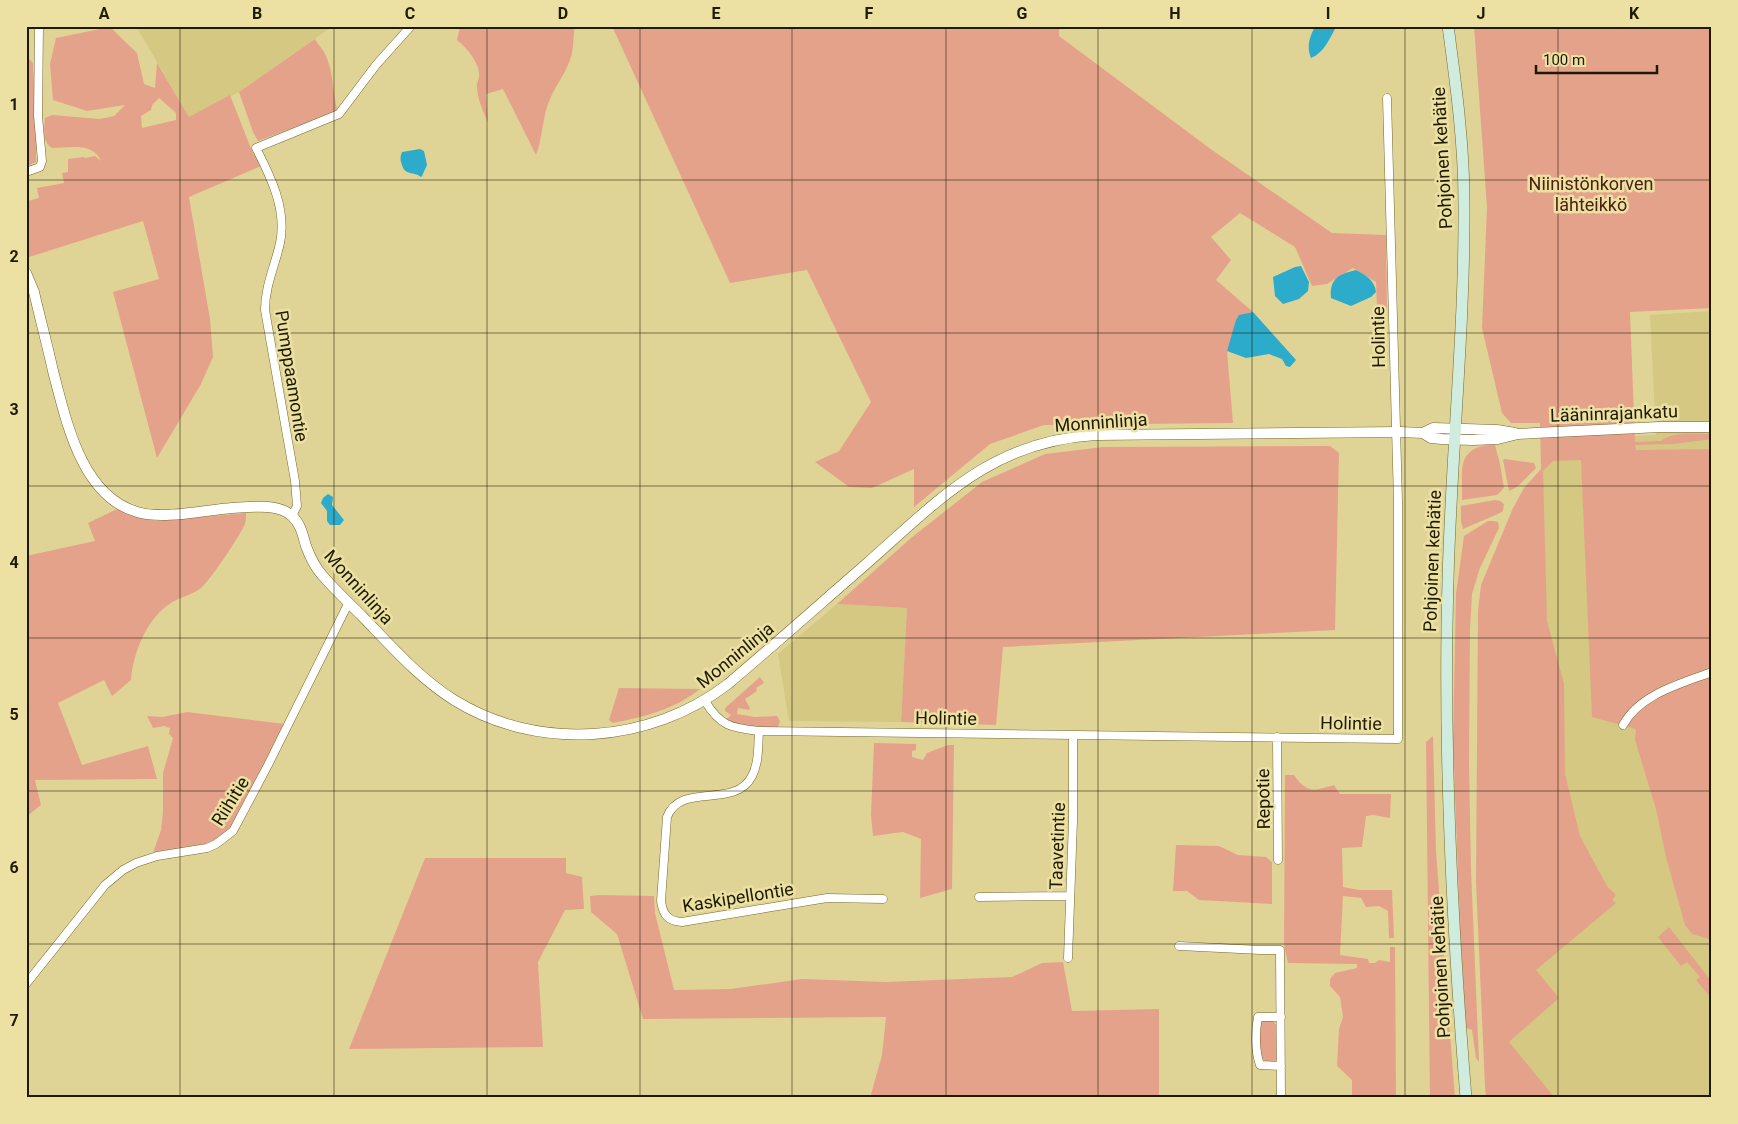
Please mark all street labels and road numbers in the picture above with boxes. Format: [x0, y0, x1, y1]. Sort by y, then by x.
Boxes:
street label: Pohjoinen kehätie [1428, 86, 1456, 230]
street label: Holintie [1367, 306, 1389, 368]
street label: Pumppaamontie [271, 309, 313, 443]
street label: Lääninrajankatu [1550, 400, 1678, 426]
street label: Monninlinja [1054, 408, 1148, 436]
street label: Pohjoinen kehätie [1419, 490, 1445, 632]
street label: Monninlinja [320, 545, 398, 629]
street label: Monninlinja [692, 618, 778, 692]
street label: Holintie [915, 707, 977, 729]
street label: Holintie [1320, 712, 1382, 734]
street label: Repotie [1252, 768, 1274, 830]
street label: Riihitie [207, 773, 253, 829]
street label: Taavetintie [1045, 802, 1069, 890]
street label: Kaskipellontie [681, 878, 795, 916]
street label: Pohjoinen kehätie [1426, 895, 1454, 1039]

